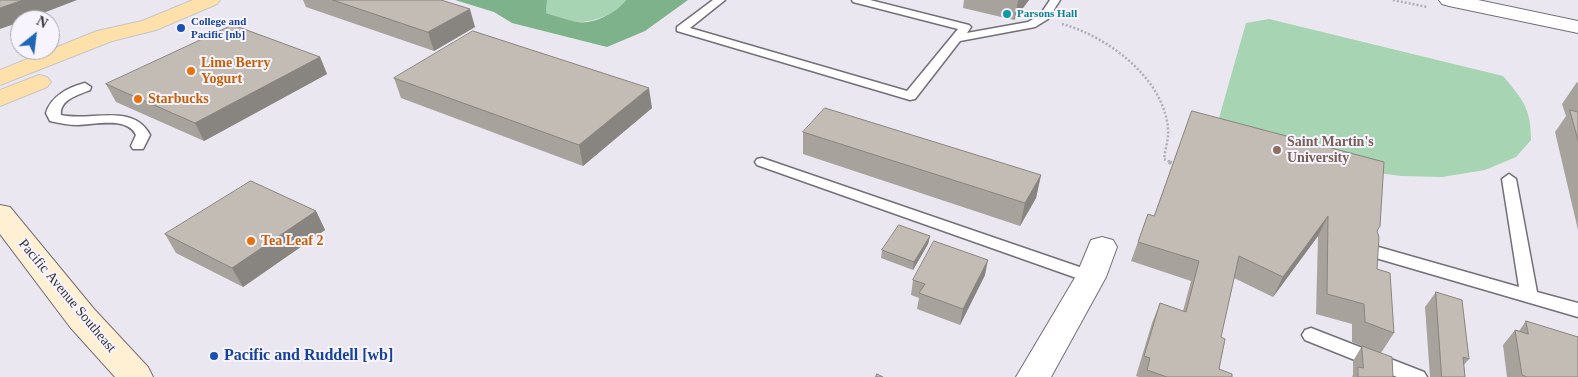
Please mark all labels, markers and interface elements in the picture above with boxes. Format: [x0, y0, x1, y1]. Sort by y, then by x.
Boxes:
place label: Parsons Hall [1017, 7, 1077, 21]
marker: Parsons Hall [1001, 8, 1013, 20]
north arrow [10, 10, 60, 60]
text: N [34, 13, 50, 31]
place label: College and Pacific [nb] [191, 15, 246, 41]
marker: College and Pacific [nb] [175, 22, 187, 34]
place label: Lime Berry Yogurt [201, 55, 271, 88]
marker: Lime Berry Yogurt [185, 65, 197, 77]
place label: Starbucks [148, 91, 209, 107]
marker: Starbucks [132, 93, 144, 105]
place label: Saint Martin's University [1287, 134, 1374, 166]
marker: Saint Martin's University [1271, 144, 1283, 156]
place label: Tea Leaf 2 [261, 233, 323, 249]
marker: Tea Leaf 2 [245, 235, 257, 247]
street label: Pacific Avenue Southeast [15, 236, 119, 356]
place label: Pacific and Ruddell [wb] [224, 346, 393, 366]
marker: Pacific and Ruddell [wb] [208, 350, 220, 362]

